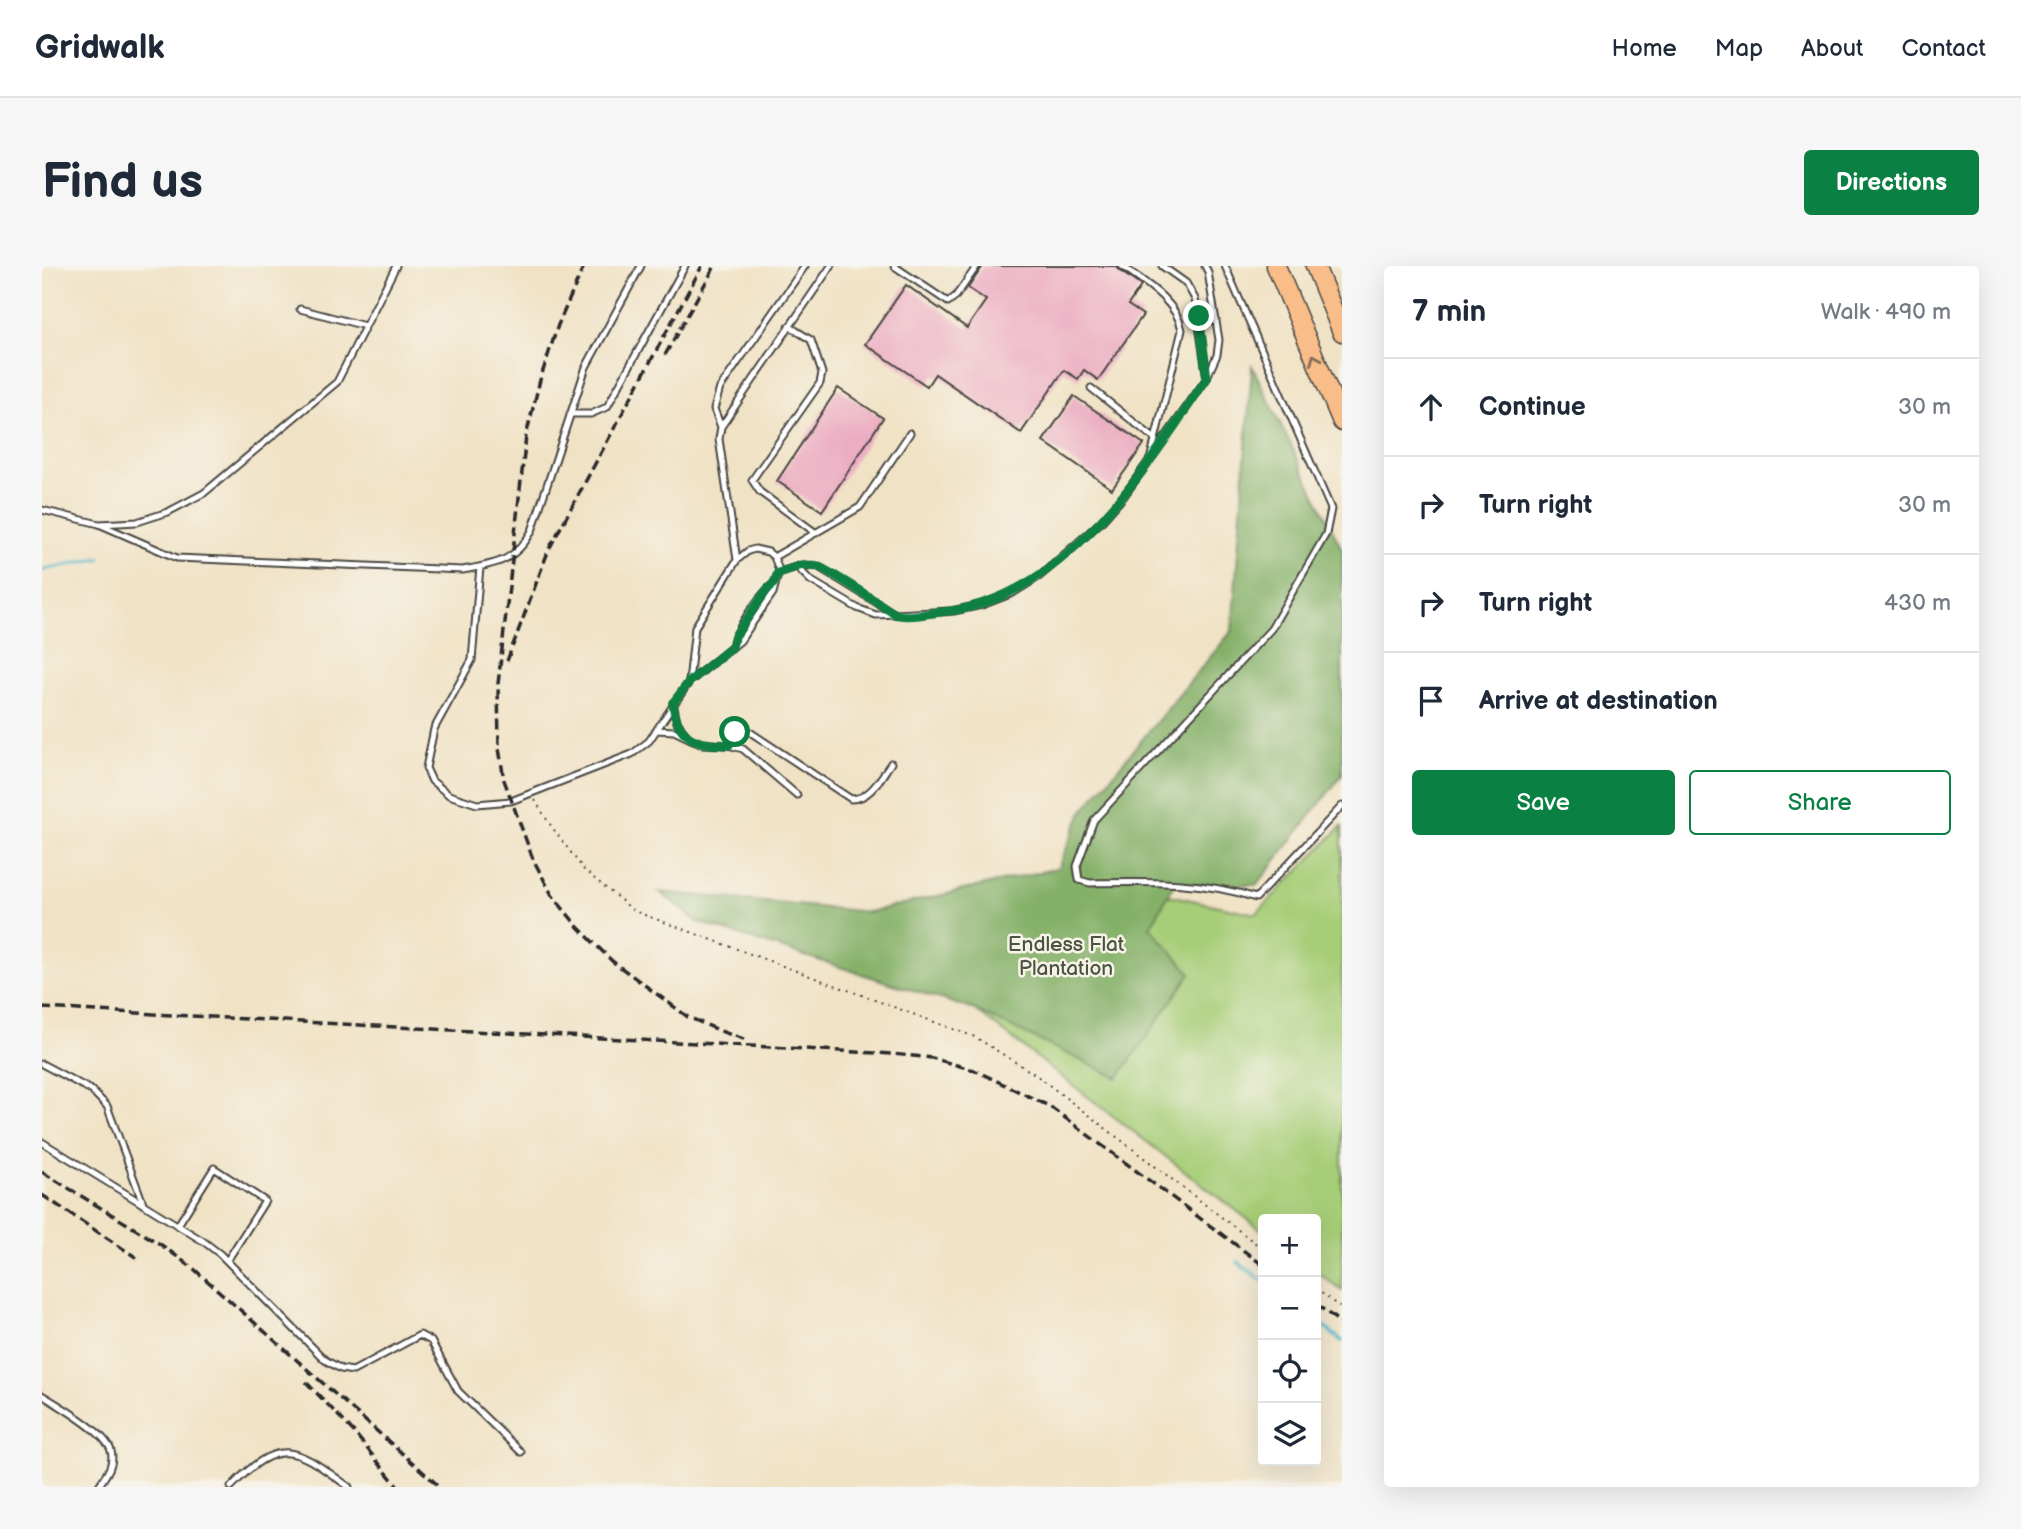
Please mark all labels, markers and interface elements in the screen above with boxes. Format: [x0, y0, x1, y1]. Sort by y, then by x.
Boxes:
text: Gridwalk [35, 28, 165, 68]
text: Home [1612, 34, 1677, 63]
text: Map [1715, 34, 1763, 63]
text: About [1801, 34, 1863, 63]
text: Contact [1901, 34, 1986, 63]
button: Directions [1804, 150, 1979, 215]
text: Find us [42, 153, 203, 212]
text: 7 min [1412, 294, 1486, 330]
text: Walk · 490 m [1821, 298, 1951, 326]
route end [1183, 300, 1214, 331]
one-way arrow [1310, 354, 1324, 366]
icon: ahead [1412, 388, 1450, 426]
text: Continue [1479, 392, 1586, 423]
text: 30 m [1898, 393, 1951, 421]
icon: right [1412, 486, 1450, 524]
text: Turn right [1479, 490, 1592, 521]
text: 30 m [1898, 491, 1951, 519]
icon: right [1412, 584, 1450, 622]
text: Turn right [1479, 588, 1592, 619]
text: 430 m [1884, 589, 1951, 617]
icon: arrive [1412, 682, 1450, 720]
text: Arrive at destination [1479, 686, 1718, 717]
route start [719, 716, 750, 747]
button: Save [1412, 770, 1675, 835]
button: Share [1689, 770, 1951, 835]
park label: Endless Flat Plantation [1008, 932, 1125, 981]
map controls [1258, 1214, 1321, 1466]
button: + [1258, 1214, 1321, 1277]
button: − [1258, 1277, 1321, 1340]
button: locate [1258, 1340, 1321, 1403]
button: layers [1258, 1403, 1321, 1466]

